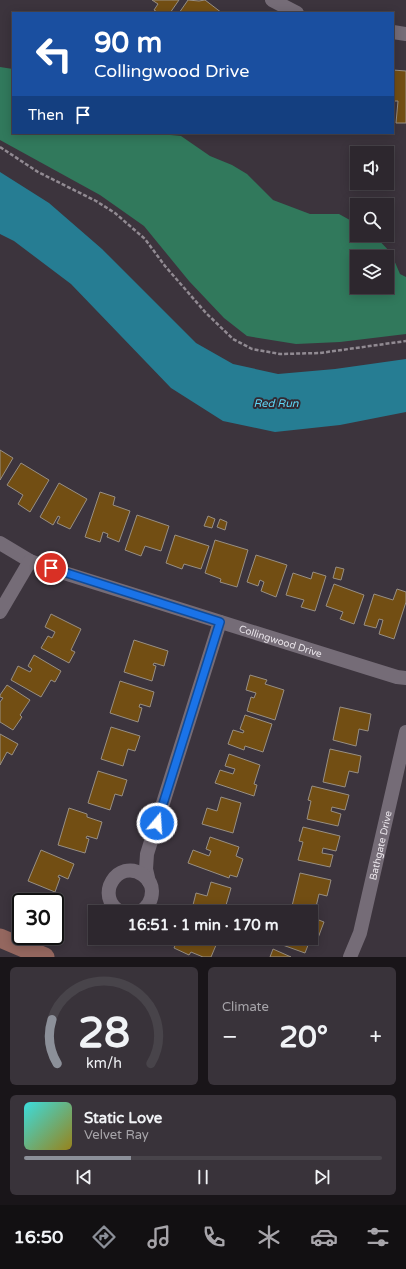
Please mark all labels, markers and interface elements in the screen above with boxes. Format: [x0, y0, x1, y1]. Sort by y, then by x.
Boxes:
text: 90 m [94, 26, 162, 60]
icon: left [28, 28, 80, 80]
text: Collingwood Drive [94, 60, 249, 82]
icon: arrive [72, 104, 94, 126]
text: Then [28, 106, 64, 124]
map controls [350, 146, 394, 294]
button: sound [350, 146, 394, 190]
button: search [350, 198, 394, 242]
button: layers [350, 250, 394, 294]
water label: Red Run [253, 397, 299, 410]
pin [34, 551, 68, 585]
icon: arrive [40, 557, 62, 579]
street label: Collingwood Drive [237, 623, 324, 660]
position arrow [136, 802, 178, 844]
street label: Bathgate Drive [367, 809, 395, 881]
speed limit sign: 30 [12, 893, 64, 945]
text: 16:51 · 1 min · 170 m [128, 916, 278, 934]
text: Climate [222, 999, 269, 1015]
text: 28 [78, 1009, 130, 1059]
text: 20° [279, 1019, 328, 1056]
text: − [222, 1024, 238, 1050]
text: + [370, 1024, 382, 1050]
text: km/h [86, 1055, 122, 1072]
text: Static Love [84, 1109, 162, 1127]
text: Velvet Ray [84, 1127, 149, 1143]
icon: previous [73, 1166, 95, 1188]
icon: pause [192, 1166, 214, 1188]
icon: next [311, 1166, 333, 1188]
icon: directions [90, 1223, 118, 1251]
icon: music [145, 1223, 173, 1251]
icon: phone [200, 1223, 228, 1251]
icon: climate [255, 1223, 283, 1251]
icon: car [310, 1223, 338, 1251]
icon: filters [364, 1223, 392, 1251]
text: 16:50 [13, 1226, 63, 1248]

